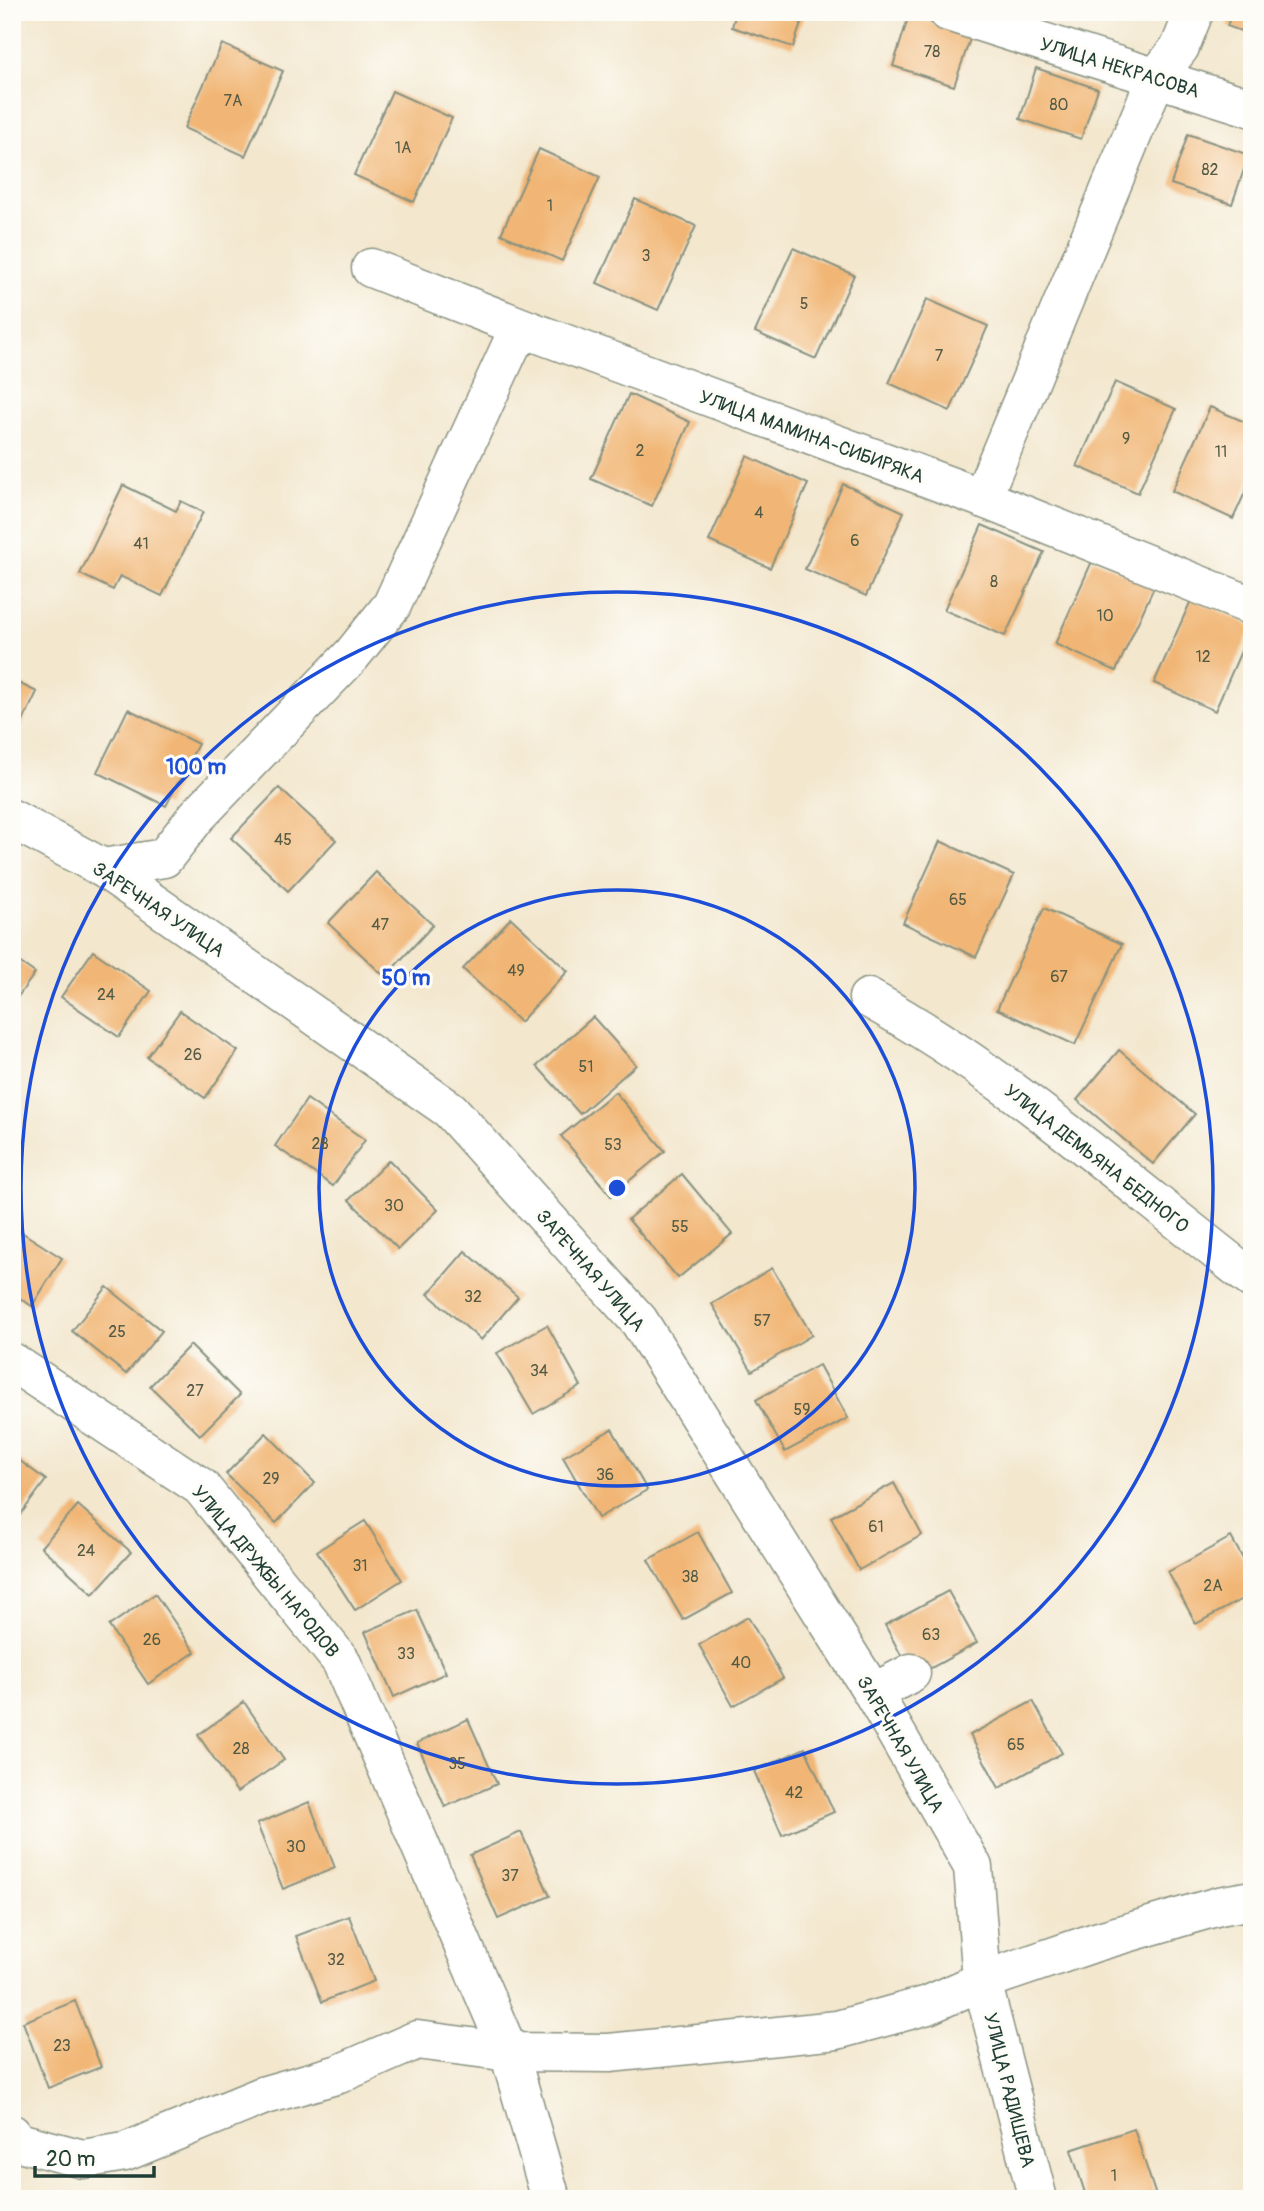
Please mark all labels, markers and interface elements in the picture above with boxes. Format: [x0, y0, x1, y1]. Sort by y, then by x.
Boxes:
street label: УЛИЦА НЕКРАСОВА [1037, 32, 1202, 104]
house number: 78 [924, 42, 940, 62]
house number: 7А [224, 91, 242, 111]
house number: 80 [1050, 95, 1069, 115]
house number: 1А [395, 138, 411, 158]
house number: 82 [1201, 160, 1219, 180]
house number: 1 [547, 196, 553, 216]
house number: 3 [642, 246, 651, 266]
house number: 5 [800, 294, 808, 314]
house number: 7 [935, 346, 944, 366]
street label: УЛИЦА МАМИНА-СИБИРЯКА [696, 385, 927, 489]
house number: 9 [1122, 429, 1130, 449]
house number: 2 [636, 441, 645, 461]
house number: 11 [1215, 442, 1227, 462]
house number: 4 [754, 503, 764, 523]
house number: 6 [850, 531, 860, 551]
house number: 41 [133, 534, 149, 554]
house number: 8 [990, 572, 998, 592]
house number: 10 [1096, 606, 1114, 626]
house number: 12 [1195, 647, 1211, 667]
text: 100 m [166, 754, 226, 781]
house number: 45 [274, 830, 292, 850]
street label: ЗАРЕЧНАЯ УЛИЦА [88, 857, 229, 963]
house number: 65 [949, 890, 967, 910]
house number: 47 [371, 915, 389, 935]
house number: 49 [507, 961, 525, 981]
text: 50 m [382, 965, 431, 992]
house number: 67 [1050, 967, 1068, 987]
house number: 24 [97, 985, 115, 1005]
house number: 26 [184, 1045, 202, 1065]
house number: 51 [579, 1057, 593, 1077]
street label: УЛИЦА ДЕМЬЯНА БЕДНОГО [999, 1079, 1194, 1238]
house number: 28 [311, 1134, 329, 1154]
house number: 53 [604, 1135, 622, 1155]
centre of rings [605, 1176, 629, 1200]
house number: 30 [384, 1196, 404, 1216]
street label: ЗАРЕЧНАЯ УЛИЦА [531, 1205, 650, 1337]
house number: 55 [671, 1217, 689, 1237]
house number: 32 [464, 1287, 482, 1307]
house number: 57 [753, 1311, 771, 1331]
house number: 25 [108, 1322, 126, 1342]
house number: 34 [530, 1361, 548, 1381]
house number: 27 [186, 1381, 204, 1401]
house number: 59 [794, 1400, 810, 1420]
house number: 36 [596, 1465, 614, 1485]
house number: 29 [262, 1469, 280, 1489]
street label: УЛИЦА ДРУЖБЫ НАРОДОВ [186, 1481, 344, 1663]
house number: 61 [868, 1517, 884, 1537]
house number: 24 [77, 1541, 95, 1561]
house number: 31 [352, 1556, 368, 1576]
house number: 38 [682, 1567, 699, 1587]
house number: 2А [1203, 1576, 1223, 1596]
house number: 63 [922, 1625, 940, 1645]
house number: 26 [143, 1630, 161, 1650]
house number: 33 [397, 1644, 415, 1664]
house number: 40 [731, 1653, 751, 1673]
street label: ЗАРЕЧНАЯ УЛИЦА [851, 1672, 949, 1817]
house number: 65 [1007, 1735, 1025, 1755]
house number: 28 [232, 1739, 250, 1759]
house number: 35 [448, 1754, 466, 1774]
house number: 42 [785, 1783, 803, 1803]
house number: 30 [286, 1837, 306, 1857]
house number: 37 [501, 1866, 519, 1886]
house number: 32 [327, 1950, 345, 1970]
street label: УЛИЦА РАДИЩЕВА [978, 2010, 1040, 2170]
house number: 23 [53, 2036, 71, 2056]
scale bar [35, 2134, 154, 2178]
text: 20 m [46, 2146, 95, 2173]
house number: 1 [1111, 2166, 1117, 2186]

